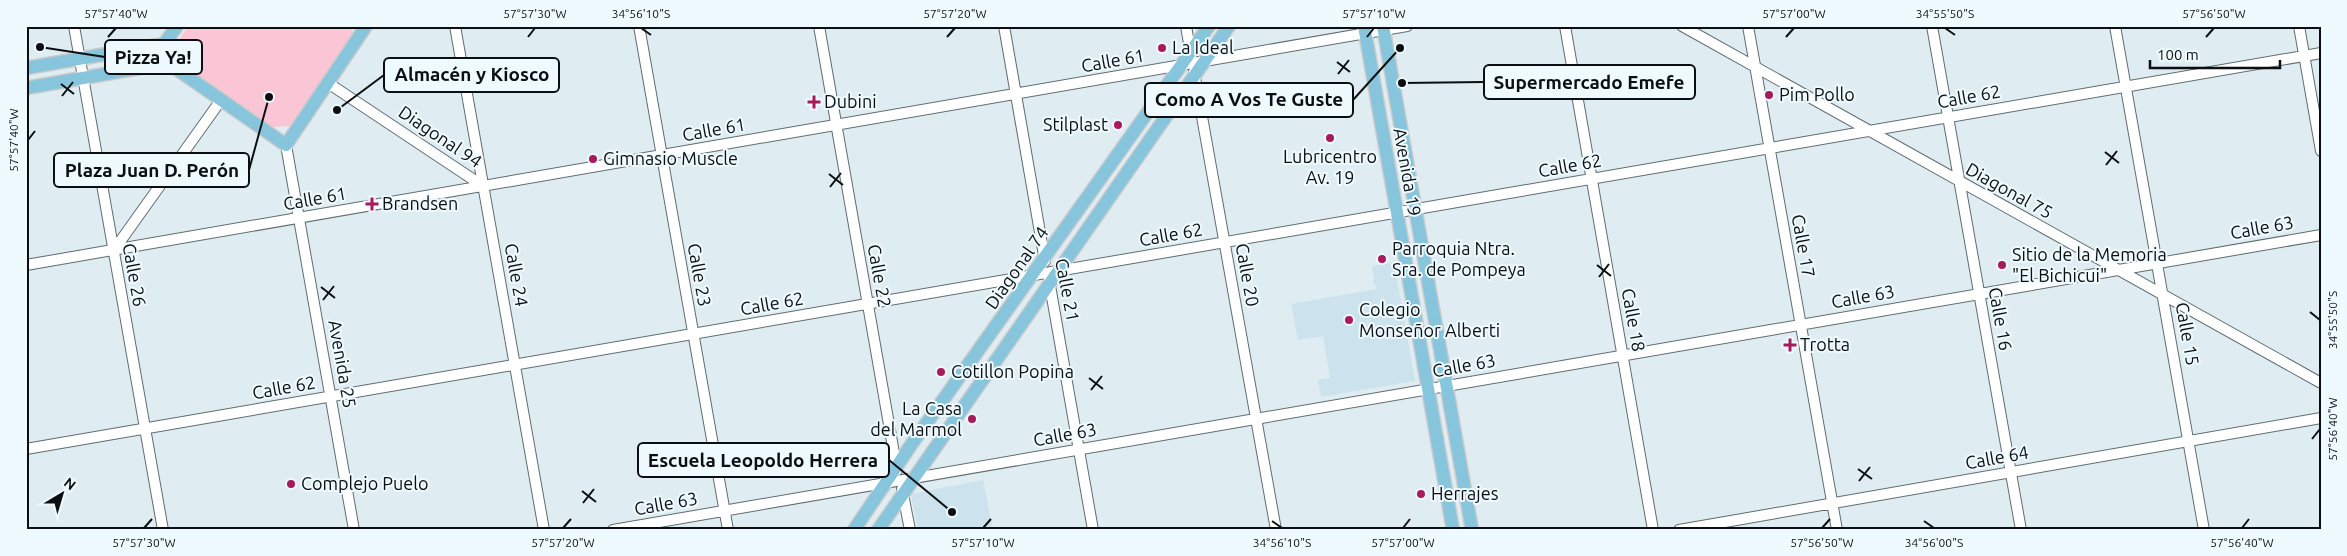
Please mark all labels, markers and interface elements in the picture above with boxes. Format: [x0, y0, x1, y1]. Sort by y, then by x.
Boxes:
text: 57°57'40"W [84, 7, 148, 20]
text: 57°57'30"W [503, 7, 567, 20]
text: 34°56'10"S [612, 7, 670, 20]
text: 57°57'20"W [923, 7, 987, 20]
text: 57°57'10"W [1342, 7, 1406, 20]
text: 57°57'00"W [1762, 7, 1826, 20]
text: 34°55'50"S [1916, 7, 1974, 20]
text: 57°56'50"W [2182, 7, 2246, 20]
place label: La Ideal [1172, 37, 1234, 57]
scale bar [2150, 38, 2280, 70]
callout: Pizza Ya! [105, 40, 202, 74]
marker: La Ideal [1156, 42, 1168, 54]
street label: Calle 61 [1080, 45, 1146, 75]
text: Pizza Ya! [114, 46, 192, 68]
text: 100 m [2157, 46, 2199, 63]
callout: Almacén y Kiosco [384, 58, 559, 92]
text: Almacén y Kiosco [395, 63, 549, 85]
callout: Supermercado Emefe [1484, 65, 1695, 99]
text: Supermercado Emefe [1494, 71, 1685, 93]
street label: Calle 62 [1936, 81, 2002, 111]
callout: Como A Vos Te Guste [1145, 83, 1353, 117]
place label: Pim Pollo [1779, 84, 1855, 104]
text: Como A Vos Te Guste [1155, 88, 1343, 110]
marker: Pim Pollo [1763, 89, 1775, 101]
place label: Dubini [824, 91, 877, 111]
marker: Dubini [808, 96, 820, 108]
street label: Diagonal 94 [395, 101, 486, 171]
text: 57°57'40"W [7, 108, 20, 172]
street label: Calle 61 [681, 114, 747, 144]
place label: Stilplast [1043, 114, 1108, 134]
marker: Stilplast [1112, 119, 1124, 131]
street label: Avenida 19 [1390, 126, 1426, 217]
marker: Lubricentro Av. 19 [1324, 132, 1336, 144]
place label: Lubricentro Av. 19 [1283, 146, 1377, 187]
place label: Gimnasio Muscle [603, 148, 738, 168]
street label: Calle 62 [1537, 150, 1603, 180]
callout: Plaza Juan D. Perón [54, 153, 249, 187]
marker: Gimnasio Muscle [587, 153, 599, 165]
street label: Diagonal 75 [1963, 158, 2056, 222]
text: Plaza Juan D. Perón [65, 159, 239, 181]
street label: Calle 61 [282, 183, 348, 213]
place label: Brandsen [382, 193, 458, 213]
marker: Brandsen [366, 198, 378, 210]
street label: Calle 63 [2229, 212, 2295, 242]
street label: Calle 17 [1789, 213, 1819, 279]
street label: Calle 62 [1138, 219, 1204, 249]
street label: Diagonal 74 [980, 222, 1052, 312]
place label: Parroquia Ntra. Sra. de Pompeya [1392, 238, 1526, 279]
street label: Calle 26 [120, 242, 150, 308]
street label: Calle 24 [502, 242, 532, 308]
street label: Calle 23 [685, 242, 715, 308]
street label: Calle 20 [1233, 242, 1263, 308]
street label: Calle 22 [865, 243, 895, 309]
place label: Sitio de la Memoria "El Bichicui" [2012, 244, 2167, 285]
marker: Parroquia Ntra. Sra. de Pompeya [1376, 253, 1388, 265]
street label: Calle 21 [1052, 256, 1084, 323]
marker: Sitio de la Memoria "El Bichicui" [1996, 259, 2008, 271]
street label: Calle 63 [1830, 281, 1896, 311]
street label: Calle 16 [1986, 286, 2016, 352]
street label: Calle 18 [1619, 287, 1649, 353]
street label: Calle 62 [739, 288, 805, 318]
text: 34°55'50"S [2326, 291, 2339, 349]
place label: Colegio Monseñor Alberti [1359, 299, 1500, 340]
street label: Calle 15 [2173, 301, 2203, 367]
marker: Colegio Monseñor Alberti [1343, 314, 1355, 326]
street label: Avenida 25 [325, 318, 361, 409]
place label: Trotta [1800, 334, 1850, 354]
marker: Trotta [1784, 339, 1796, 351]
street label: Calle 63 [1431, 350, 1497, 380]
place label: Cotillon Popina [951, 361, 1074, 381]
marker: Cotillon Popina [935, 366, 947, 378]
street label: Calle 62 [251, 372, 317, 402]
text: 57°56'40"W [2326, 397, 2339, 461]
place label: La Casa del Marmol [870, 398, 962, 439]
marker: La Casa del Marmol [966, 413, 978, 425]
street label: Calle 63 [1032, 419, 1098, 449]
street label: Calle 64 [1964, 442, 2030, 472]
callout: Escuela Leopoldo Herrera [638, 443, 889, 477]
text: Escuela Leopoldo Herrera [648, 449, 878, 471]
north arrow [38, 468, 88, 518]
place label: Complejo Puelo [301, 473, 429, 493]
text: N [61, 474, 79, 493]
marker: Complejo Puelo [285, 478, 297, 490]
place label: Herrajes [1431, 483, 1499, 503]
street label: Calle 63 [633, 488, 699, 518]
marker: Herrajes [1415, 488, 1427, 500]
text: 57°57'30"W [112, 536, 176, 549]
text: 57°57'20"W [531, 536, 595, 549]
text: 57°57'10"W [951, 536, 1015, 549]
text: 34°56'10"S [1253, 536, 1311, 549]
text: 57°57'00"W [1371, 536, 1435, 549]
text: 57°56'50"W [1790, 536, 1854, 549]
text: 34°56'00"S [1905, 536, 1963, 549]
text: 57°56'40"W [2210, 536, 2274, 549]

